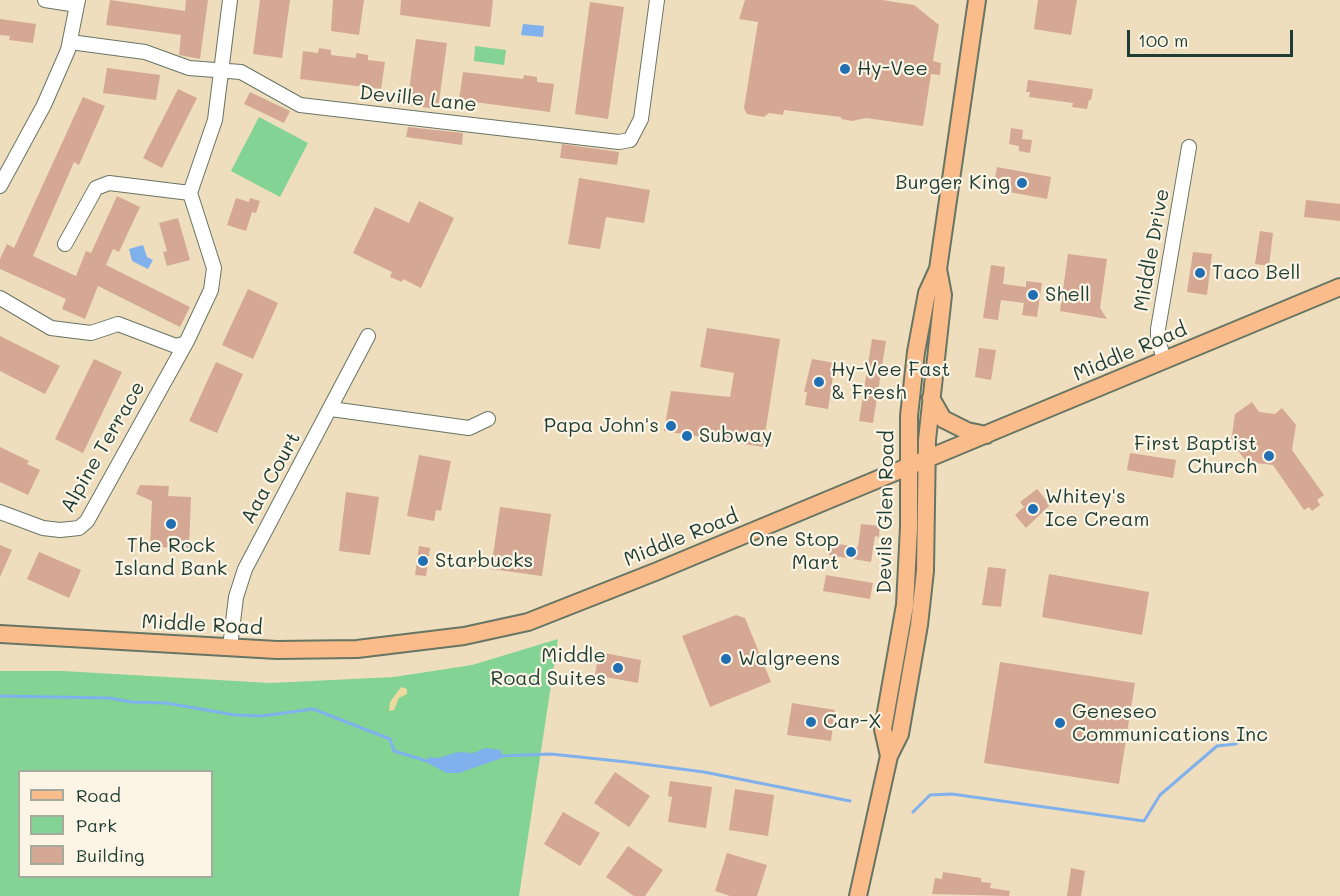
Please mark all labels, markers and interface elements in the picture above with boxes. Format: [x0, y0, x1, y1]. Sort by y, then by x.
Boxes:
scale bar [1130, 18, 1296, 56]
text: 100 m [1138, 28, 1188, 52]
place label: Hy-Vee [857, 57, 928, 81]
marker: Hy-Vee [838, 62, 852, 76]
street label: Deville Lane [358, 81, 478, 117]
place label: Burger King [895, 171, 1010, 195]
marker: Burger King [1015, 176, 1029, 190]
street label: Middle Drive [1129, 187, 1175, 313]
place label: Taco Bell [1212, 261, 1300, 285]
marker: Taco Bell [1193, 266, 1207, 280]
place label: Shell [1045, 283, 1090, 307]
marker: Shell [1026, 288, 1040, 302]
street label: Middle Road [1070, 317, 1190, 387]
place label: Hy-Vee Fast & Fresh [831, 358, 950, 405]
marker: Hy-Vee Fast & Fresh [812, 375, 826, 389]
street label: Alpine Terrace [56, 377, 150, 517]
place label: Papa John's [544, 414, 659, 438]
marker: Papa John's [664, 419, 678, 433]
place label: Subway [699, 424, 772, 448]
street label: Aaa Court [236, 428, 306, 528]
marker: Subway [680, 429, 694, 443]
street label: Devils Glen Road [873, 430, 899, 594]
place label: First Baptist Church [1134, 432, 1257, 479]
marker: First Baptist Church [1262, 449, 1276, 463]
place label: Whitey's Ice Cream [1045, 485, 1149, 532]
marker: Whitey's Ice Cream [1026, 502, 1040, 516]
street label: Middle Road [620, 504, 742, 572]
marker: The Rock Island Bank [164, 517, 178, 531]
place label: One Stop Mart [749, 528, 839, 575]
place label: The Rock Island Bank [115, 534, 227, 581]
marker: One Stop Mart [844, 545, 858, 559]
place label: Starbucks [435, 549, 533, 573]
marker: Starbucks [416, 554, 430, 568]
street label: Middle Road [141, 610, 263, 640]
place label: Middle Road Suites [491, 644, 606, 691]
place label: Walgreens [738, 647, 840, 671]
marker: Walgreens [719, 652, 733, 666]
marker: Middle Road Suites [611, 661, 625, 675]
place label: Geneseo Communications Inc [1072, 700, 1268, 747]
place label: Car-X [823, 710, 881, 734]
marker: Car-X [804, 715, 818, 729]
marker: Geneseo Communications Inc [1053, 716, 1067, 730]
legend [18, 770, 213, 878]
text: Road [76, 783, 121, 807]
text: Park [76, 813, 117, 837]
text: Building [76, 843, 144, 867]

